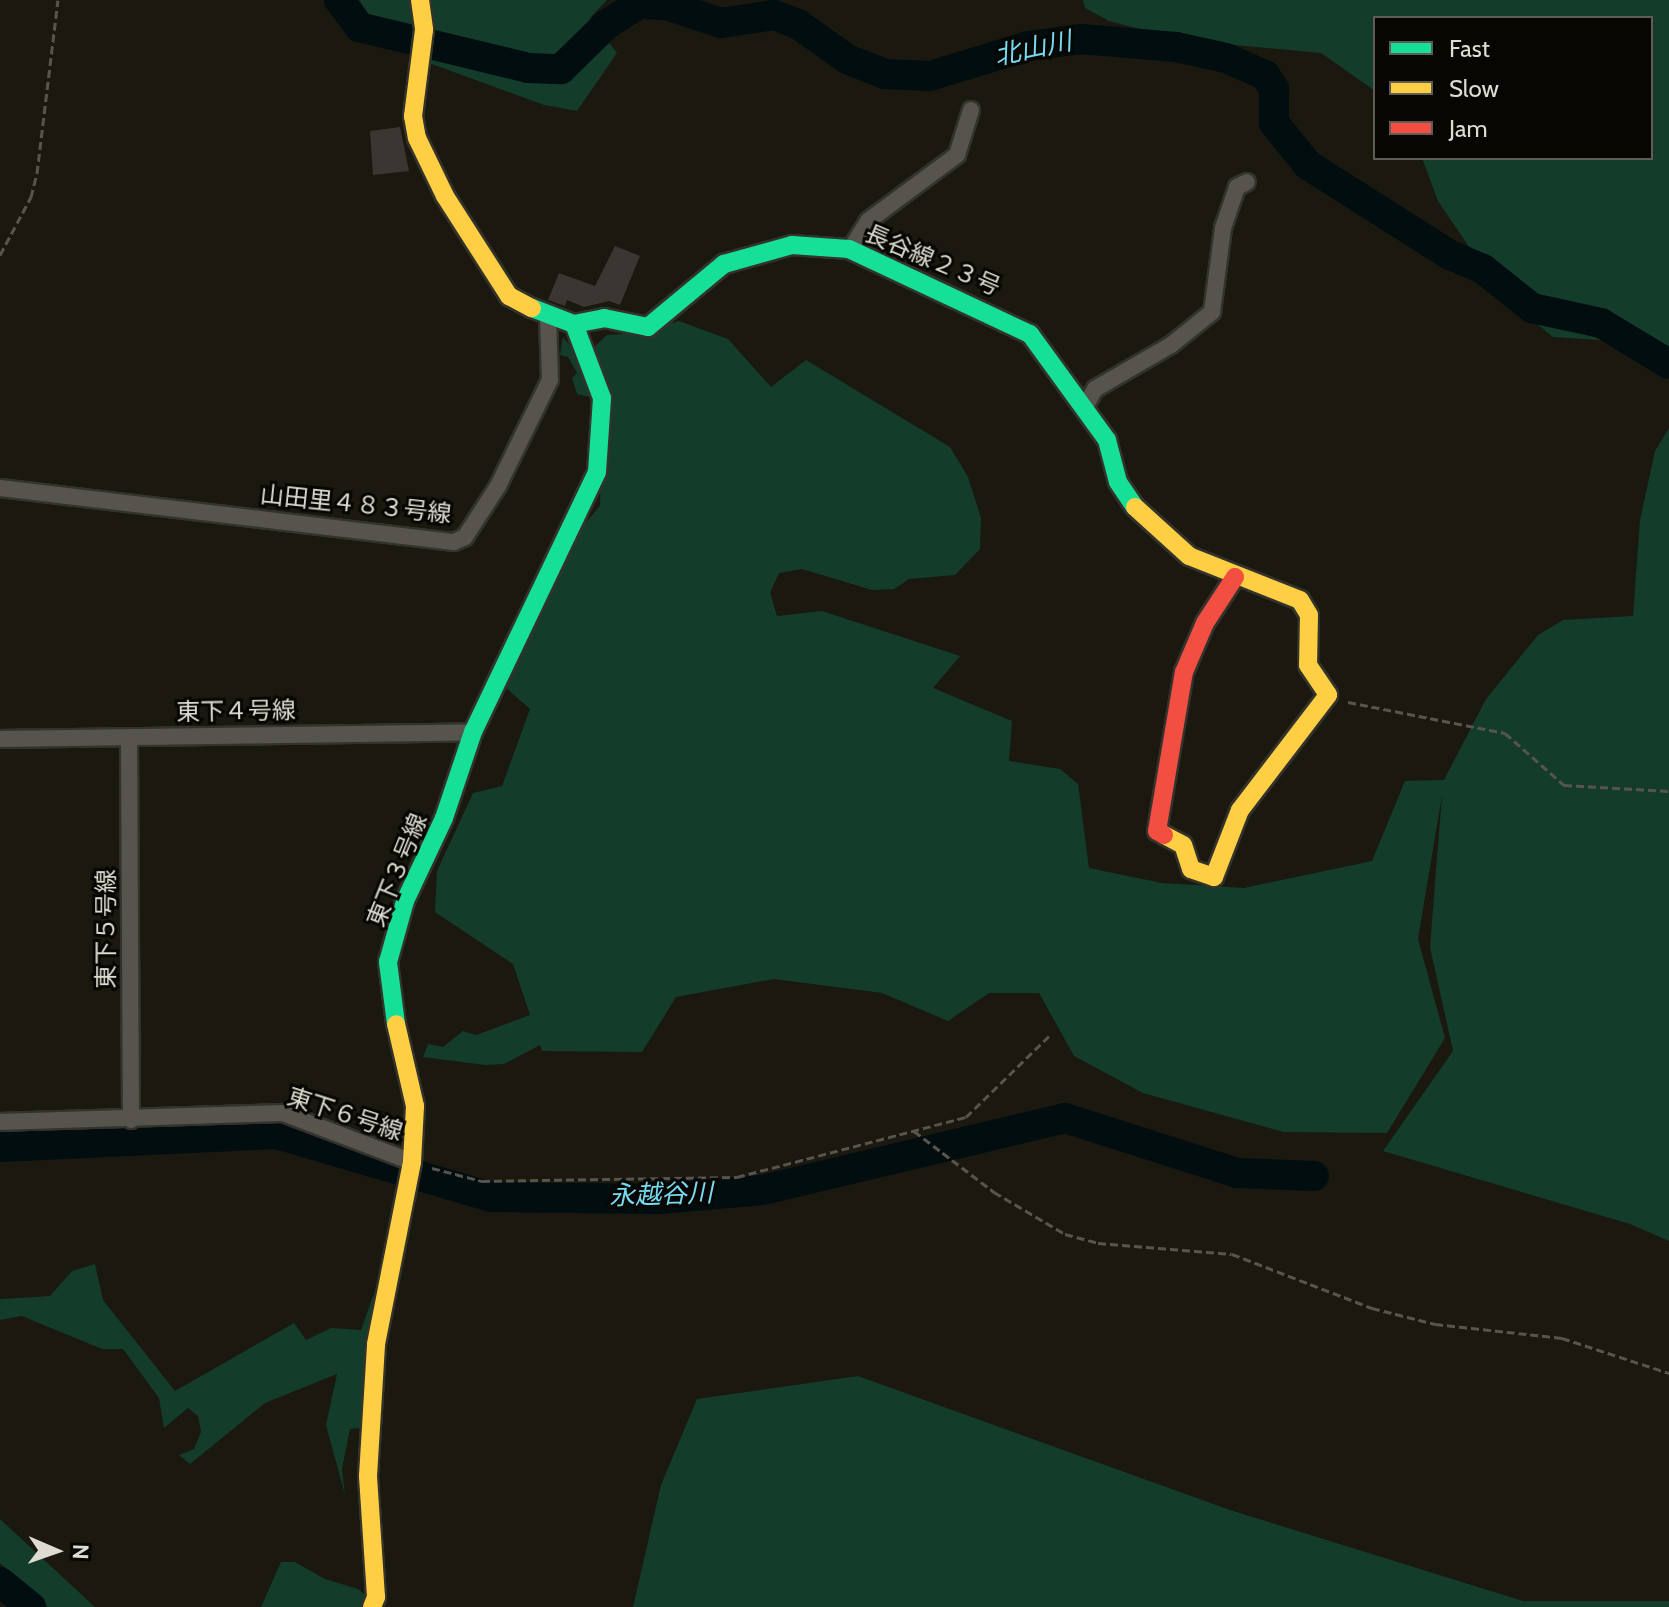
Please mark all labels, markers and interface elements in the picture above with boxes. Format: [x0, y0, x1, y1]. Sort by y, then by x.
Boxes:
legend [1373, 16, 1653, 160]
water label: 北山川 [992, 26, 1074, 72]
text: Fast [1449, 34, 1490, 63]
text: Slow [1449, 74, 1499, 103]
text: Jam [1449, 114, 1487, 143]
street label: 長谷線２３号 [861, 219, 1005, 301]
street label: 山田里４８３号線 [259, 480, 453, 528]
street label: 東下４号線 [176, 696, 296, 726]
street label: 東下３号線 [361, 809, 433, 931]
street label: 東下５号線 [92, 869, 120, 989]
street label: 東下６号線 [283, 1082, 407, 1146]
water label: 永越谷川 [608, 1178, 714, 1212]
north arrow [16, 1511, 96, 1591]
text: N [67, 1544, 94, 1560]

